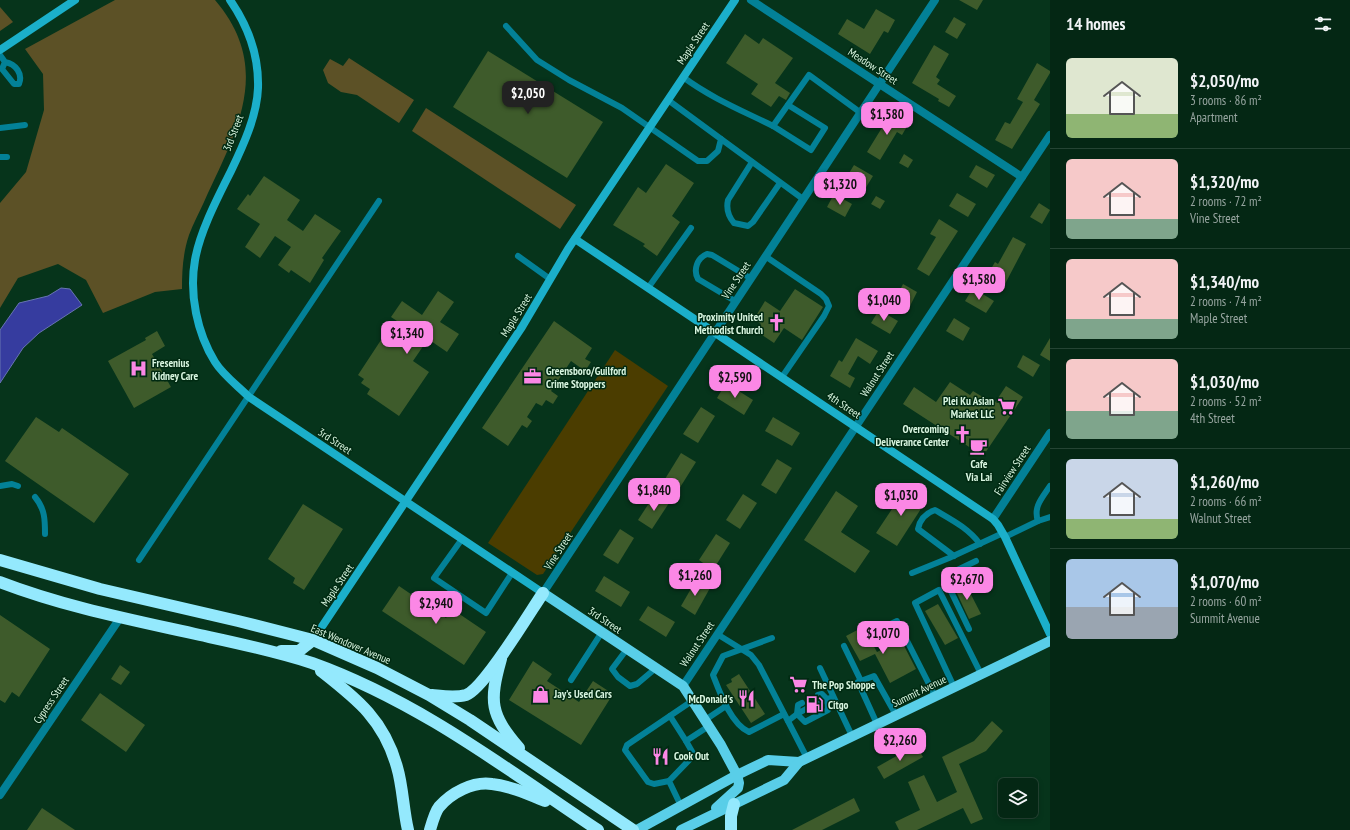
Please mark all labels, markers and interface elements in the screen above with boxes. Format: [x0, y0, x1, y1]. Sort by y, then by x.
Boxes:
text: 14 homes [1066, 13, 1125, 35]
icon: filters [1312, 13, 1334, 35]
street label: Maple Street [674, 19, 712, 67]
street label: Meadow Street [845, 45, 901, 87]
text: $2,050/mo [1190, 70, 1259, 92]
icon: home [1098, 74, 1146, 122]
pin: $2,050 [495, 81, 561, 115]
text: $2,050 [511, 85, 545, 102]
text: 3 rooms · 86 m² [1190, 92, 1262, 109]
pin: $1,580 [854, 102, 920, 136]
text: $1,580 [870, 106, 904, 123]
text: Apartment [1190, 109, 1238, 126]
street label: 3rd Street [220, 113, 246, 153]
text: $1,320/mo [1190, 171, 1259, 193]
pin: $1,320 [807, 172, 873, 206]
icon: home [1098, 175, 1146, 223]
text: $1,320 [823, 176, 857, 193]
text: 2 rooms · 72 m² [1190, 193, 1262, 210]
text: Vine Street [1190, 210, 1240, 227]
street label: Vine Street [718, 259, 754, 302]
pin: $1,580 [946, 267, 1012, 301]
text: $1,580 [962, 271, 996, 288]
text: $1,340/mo [1190, 271, 1259, 293]
icon: home [1098, 275, 1146, 323]
pin: $1,040 [851, 288, 917, 322]
street label: Maple Street [497, 291, 535, 339]
text: $1,040 [867, 292, 901, 309]
text: 2 rooms · 74 m² [1190, 293, 1262, 310]
place label: Proximity United Methodist Church [695, 310, 763, 337]
text: Maple Street [1190, 310, 1247, 327]
church icon: Proximity United Methodist Church [766, 313, 786, 333]
pin: $1,340 [374, 321, 440, 355]
text: $1,340 [390, 325, 424, 342]
street label: Walnut Street [857, 349, 897, 399]
place label: Fresenius Kidney Care [152, 356, 199, 383]
hospital icon: Fresenius Kidney Care [129, 359, 149, 379]
place label: Greensboro/Guilford Crime Stoppers [546, 364, 626, 391]
pin: $2,590 [702, 365, 768, 399]
office icon: Greensboro/Guilford Crime Stoppers [523, 367, 543, 387]
text: $2,590 [718, 369, 752, 386]
text: $1,030/mo [1190, 371, 1259, 393]
icon: home [1098, 375, 1146, 423]
street label: 4th Street [824, 389, 864, 421]
text: 2 rooms · 52 m² [1190, 393, 1262, 410]
place label: Plei Ku Asian Market LLC [943, 394, 994, 421]
supermarket icon: Plei Ku Asian Market LLC [997, 397, 1017, 417]
text: 4th Street [1190, 410, 1235, 427]
place label: Overcoming Deliverance Center [875, 422, 950, 449]
street label: 3rd Street [315, 425, 355, 457]
church icon: Overcoming Deliverance Center [952, 425, 972, 445]
cafe icon: Cafe Via Lai [969, 436, 989, 456]
street label: Fairview Street [991, 442, 1033, 498]
place label: Cafe Via Lai [965, 457, 993, 484]
text: $1,260/mo [1190, 471, 1259, 493]
icon: home [1098, 475, 1146, 523]
pin: $1,840 [621, 478, 687, 512]
text: $1,840 [637, 482, 671, 499]
pin: $1,030 [868, 483, 934, 517]
text: $1,030 [884, 487, 918, 504]
text: 2 rooms · 66 m² [1190, 493, 1262, 510]
text: Walnut Street [1190, 510, 1251, 527]
street label: Vine Street [540, 530, 575, 573]
street label: Maple Street [318, 561, 356, 609]
pin: $1,260 [662, 563, 728, 597]
text: $1,260 [678, 567, 712, 584]
pin: $2,670 [934, 567, 1000, 601]
text: $2,670 [950, 571, 984, 588]
text: $1,070/mo [1190, 571, 1259, 593]
icon: home [1098, 575, 1146, 623]
pin: $2,940 [403, 591, 469, 625]
text: 2 rooms · 60 m² [1190, 593, 1262, 610]
text: $2,940 [419, 595, 453, 612]
street label: 3rd Street [585, 604, 625, 636]
text: Summit Avenue [1190, 610, 1260, 627]
street label: Walnut Street [677, 619, 717, 669]
street label: East Wendover Avenue [309, 621, 393, 667]
pin: $1,070 [850, 621, 916, 655]
text: $1,070 [866, 625, 900, 642]
street label: Summit Avenue [889, 672, 949, 710]
street label: Cypress Street [30, 674, 72, 726]
supermarket icon: The Pop Shoppe [789, 675, 809, 695]
place label: The Pop Shoppe [812, 678, 876, 692]
shop icon: Jay's Used Cars [531, 684, 551, 704]
place label: Jay's Used Cars [553, 687, 612, 701]
restaurant icon: McDonald's [736, 689, 756, 709]
place label: McDonald's [688, 692, 733, 706]
fuel station icon: Citgo [805, 695, 825, 715]
place label: Citgo [828, 698, 849, 712]
pin: $2,260 [867, 728, 933, 762]
text: $2,260 [883, 732, 917, 749]
restaurant icon: Cook Out [651, 746, 671, 766]
place label: Cook Out [674, 749, 710, 763]
map controls [998, 778, 1038, 818]
button: layers [998, 778, 1038, 818]

